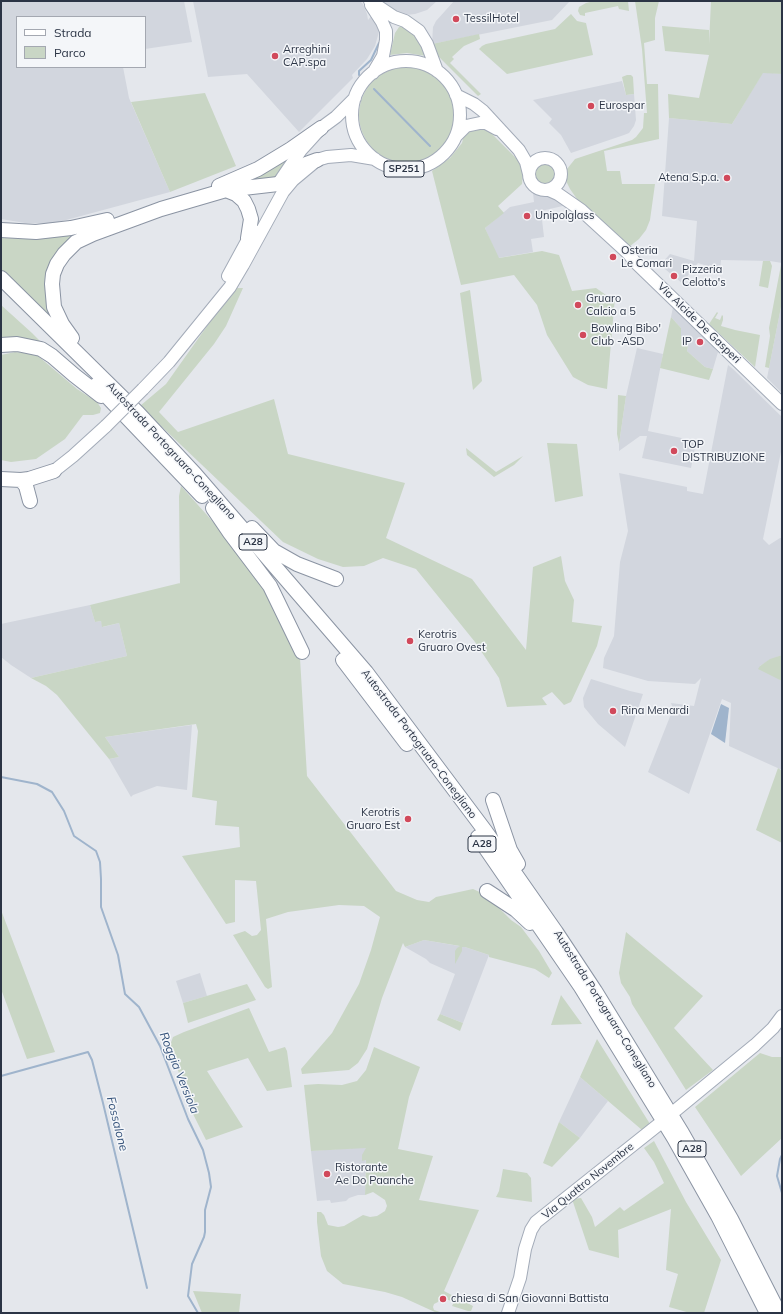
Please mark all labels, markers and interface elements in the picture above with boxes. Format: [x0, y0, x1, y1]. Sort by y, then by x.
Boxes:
place label: TessilHotel [464, 12, 519, 26]
marker: TessilHotel [451, 14, 461, 24]
legend [16, 16, 146, 68]
text: Strada [54, 25, 92, 40]
place label: Arreghini CAP.spa [283, 43, 330, 69]
text: Parco [54, 45, 86, 60]
marker: Arreghini CAP.spa [270, 51, 280, 61]
place label: Eurospar [599, 99, 645, 113]
marker: Eurospar [586, 101, 596, 111]
road number: SP251 [384, 161, 424, 177]
place label: Atena S.p.a. [658, 171, 719, 185]
marker: Atena S.p.a. [722, 173, 732, 183]
place label: Unipolglass [535, 209, 594, 223]
marker: Unipolglass [522, 211, 532, 221]
place label: Osteria Le Comari [621, 244, 672, 270]
marker: Osteria Le Comari [608, 252, 618, 262]
place label: Pizzeria Celotto's [682, 263, 726, 289]
marker: Pizzeria Celotto's [669, 271, 679, 281]
street label: Via Alcide De Gasperi [655, 280, 743, 366]
place label: Gruaro Calcio a 5 [586, 292, 636, 318]
marker: Gruaro Calcio a 5 [573, 300, 583, 310]
place label: Bowling Bibo' Club -ASD [591, 322, 661, 348]
marker: Bowling Bibo' Club -ASD [578, 330, 588, 340]
place label: IP [682, 335, 692, 349]
marker: IP [695, 337, 705, 347]
street label: Autostrada Portogruaro-Conegliano [104, 379, 238, 523]
place label: TOP DISTRIBUZIONE [682, 438, 765, 464]
marker: TOP DISTRIBUZIONE [669, 446, 679, 456]
road number: A28 [239, 534, 267, 550]
place label: Kerotris Gruaro Ovest [418, 628, 486, 654]
marker: Kerotris Gruaro Ovest [405, 636, 415, 646]
street label: Autostrada Portogruaro-Conegliano [358, 667, 480, 821]
place label: Rina Menardi [621, 704, 689, 718]
marker: Rina Menardi [608, 706, 618, 716]
place label: Kerotris Gruaro Est [346, 806, 400, 832]
marker: Kerotris Gruaro Est [403, 814, 413, 824]
road number: A28 [468, 836, 496, 852]
street label: Autostrada Portogruaro-Conegliano [551, 928, 659, 1090]
water label: Roggia Versiola [156, 1030, 202, 1116]
water label: Fossalone [103, 1095, 131, 1153]
street label: Via Quattro Novembre [539, 1140, 637, 1222]
road number: A28 [678, 1141, 706, 1157]
place label: Ristorante Ae Do Paanche [335, 1161, 414, 1187]
marker: Ristorante Ae Do Paanche [322, 1169, 332, 1179]
place label: chiesa di San Giovanni Battista [451, 1292, 609, 1306]
marker: chiesa di San Giovanni Battista [438, 1294, 448, 1304]

